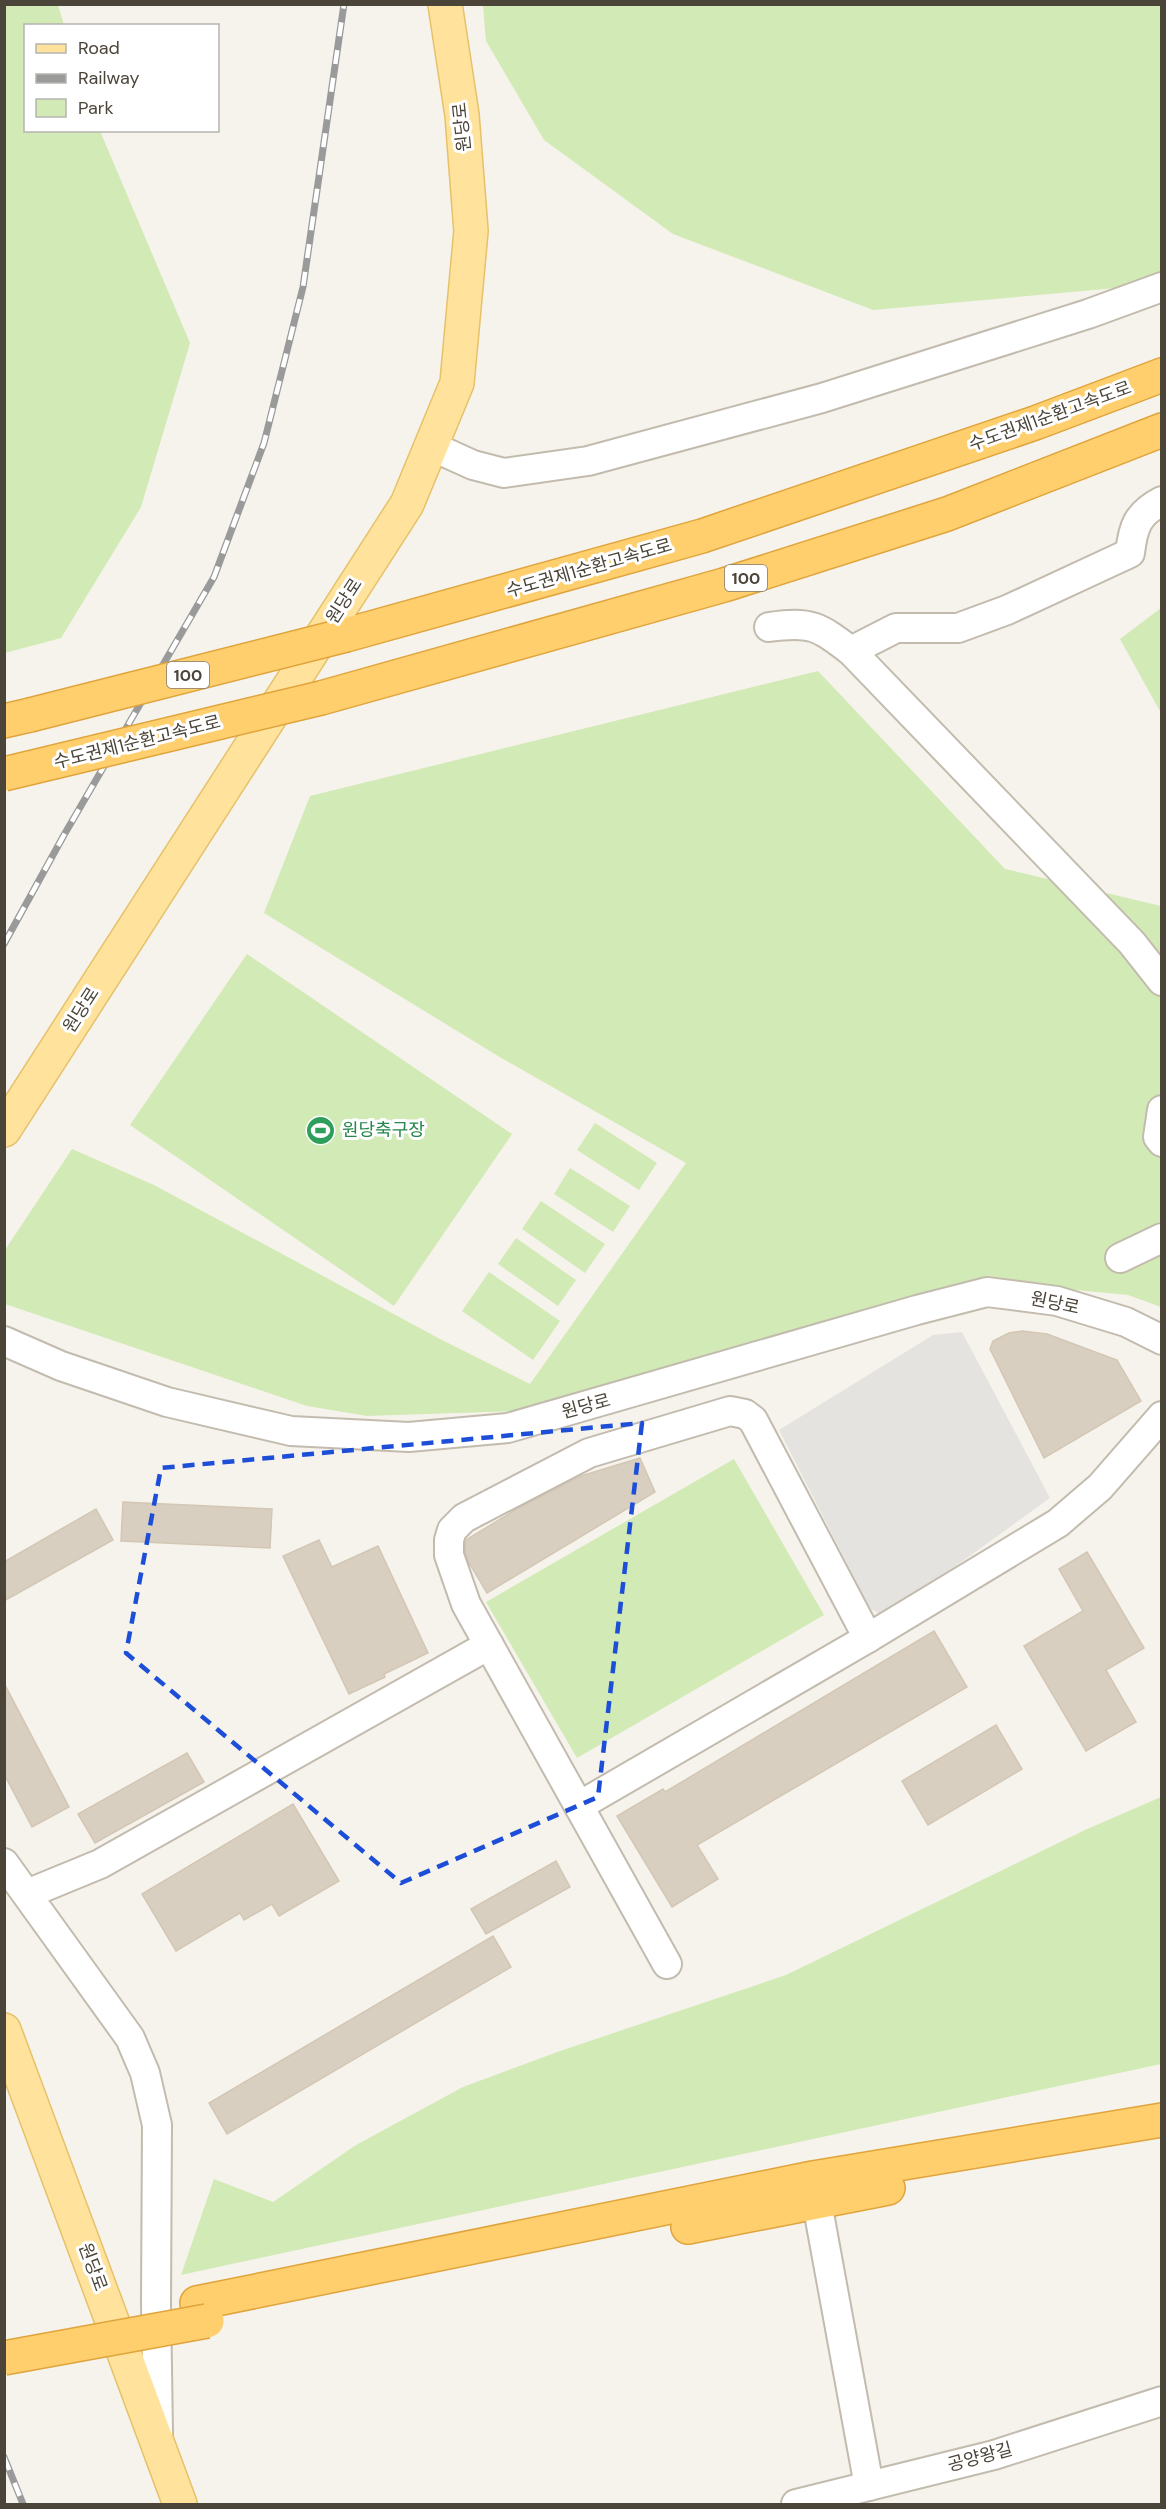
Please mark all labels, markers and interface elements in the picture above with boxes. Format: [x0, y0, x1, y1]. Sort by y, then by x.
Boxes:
legend [24, 24, 219, 132]
text: Road [78, 36, 120, 60]
text: Railway [78, 66, 140, 90]
text: Park [78, 96, 114, 120]
street label: 원당로 [447, 101, 477, 153]
street label: 수도권제1순환고속도로 [965, 375, 1135, 457]
street label: 수도권제1순환고속도로 [503, 533, 675, 603]
road number: 100 [725, 565, 767, 591]
street label: 원당로 [320, 574, 368, 628]
road number: 100 [167, 662, 209, 688]
street label: 수도권제1순환고속도로 [51, 710, 223, 774]
street label: 원당로 [57, 983, 105, 1037]
sports icon: 원당축구장 [305, 1114, 337, 1146]
place label: 원당축구장 [342, 1118, 425, 1142]
street label: 원당로 [1028, 1286, 1082, 1320]
street label: 원당로 [559, 1388, 613, 1424]
street label: 원당로 [73, 2240, 113, 2294]
street label: 공양왕길 [945, 2437, 1015, 2477]

